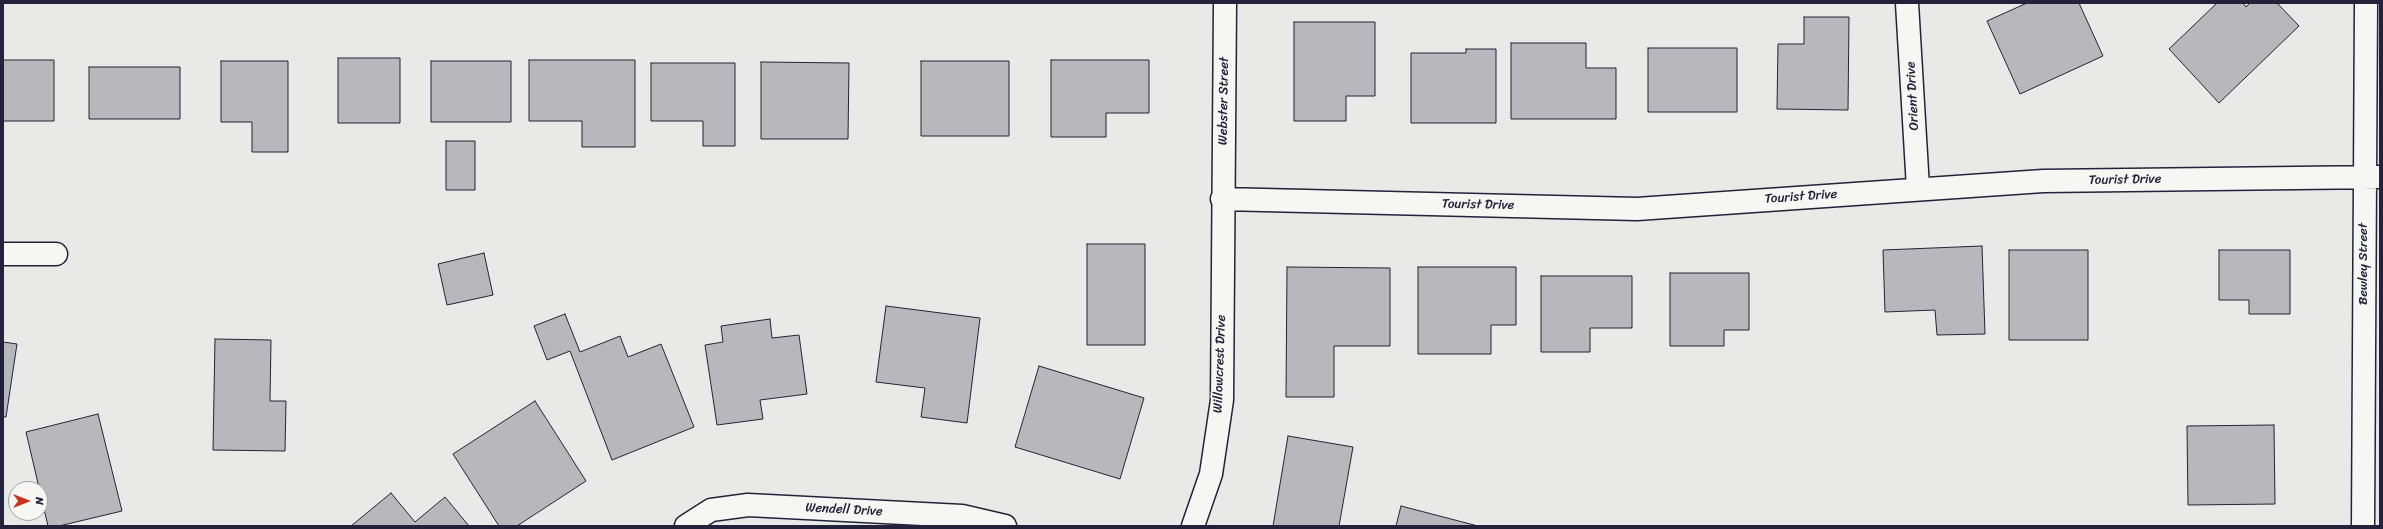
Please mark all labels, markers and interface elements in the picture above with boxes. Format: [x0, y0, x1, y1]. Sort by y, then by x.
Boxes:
street label: Webster Street [1215, 57, 1233, 145]
street label: Orient Drive [1903, 61, 1923, 131]
street label: Tourist Drive [2089, 172, 2161, 188]
street label: Tourist Drive [1764, 187, 1838, 207]
street label: Tourist Drive [1442, 197, 1514, 213]
street label: Bewley Street [2356, 223, 2372, 305]
street label: Willowcrest Drive [1210, 315, 1230, 413]
north arrow [8, 481, 48, 521]
text: N [30, 497, 49, 505]
street label: Wendell Drive [805, 500, 883, 520]

